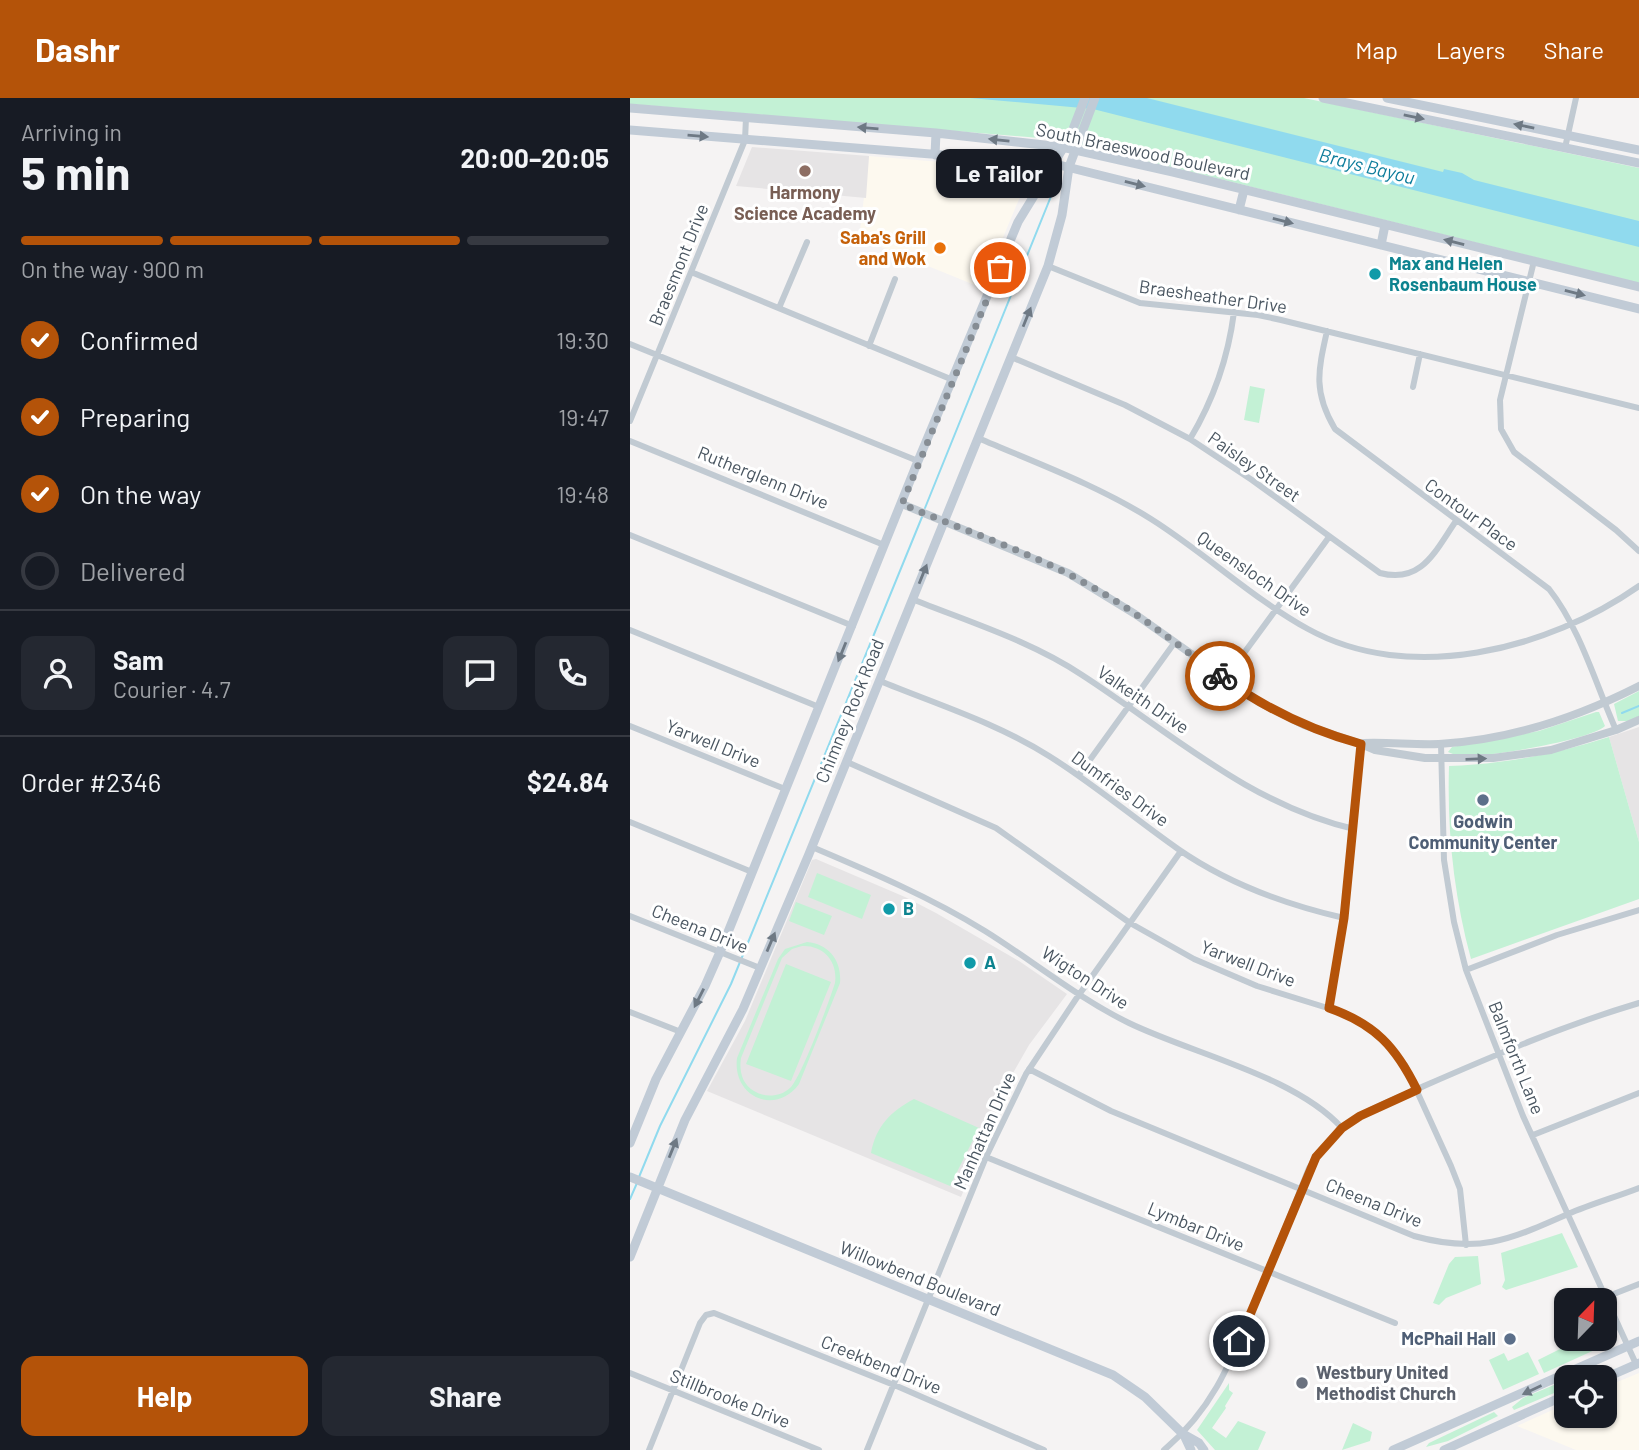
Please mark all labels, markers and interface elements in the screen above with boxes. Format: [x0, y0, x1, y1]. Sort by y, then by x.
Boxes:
text: Dashr [35, 29, 120, 69]
text: Map [1355, 35, 1398, 64]
text: Layers [1436, 35, 1505, 64]
text: Share [1543, 35, 1604, 64]
one-way arrow [1403, 111, 1425, 122]
text: Arriving in [21, 118, 122, 146]
street label: South Braeswood Boulevard [1034, 118, 1252, 184]
one-way arrow [1513, 120, 1535, 131]
one-way arrow [857, 122, 879, 133]
one-way arrow [687, 130, 709, 141]
one-way arrow [988, 134, 1010, 145]
text: 20:00–20:05 [460, 142, 609, 173]
water label: Brays Bayou [1317, 143, 1418, 189]
text: 5 min [21, 144, 130, 199]
callout: Le Tailor [937, 149, 1063, 198]
text: Le Tailor [955, 159, 1043, 187]
marker: Harmony Science Academy [797, 163, 813, 179]
one-way arrow [1125, 179, 1147, 190]
place label: Harmony Science Academy [734, 181, 876, 224]
street label: Braesmont Drive [644, 200, 713, 329]
one-way arrow [1272, 216, 1294, 227]
place label: Saba's Grill and Wok [840, 226, 926, 269]
one-way arrow [1443, 236, 1465, 247]
pin [970, 238, 1030, 298]
marker: Saba's Grill and Wok [932, 240, 948, 256]
icon: bag [981, 249, 1019, 287]
place label: Max and Helen Rosenbaum House [1389, 252, 1537, 295]
text: On the way · 900 m [21, 255, 204, 283]
marker: Max and Helen Rosenbaum House [1367, 266, 1383, 282]
street label: Braesheather Drive [1138, 275, 1289, 317]
one-way arrow [1564, 288, 1586, 299]
one-way arrow [1021, 307, 1032, 328]
icon: check [21, 321, 59, 359]
text: Confirmed [80, 324, 199, 355]
text: 19:30 [556, 326, 609, 354]
icon: check [21, 398, 59, 436]
text: Preparing [80, 401, 190, 432]
text: 19:47 [558, 403, 609, 431]
street label: Paisley Street [1204, 426, 1305, 506]
street label: Rutherglenn Drive [695, 441, 832, 513]
street label: Contour Place [1421, 473, 1522, 555]
icon: check [21, 475, 59, 513]
text: On the way [80, 478, 201, 509]
text: 19:48 [557, 480, 609, 508]
street label: Queensloch Drive [1193, 526, 1316, 621]
text: Delivered [80, 555, 186, 586]
one-way arrow [917, 563, 928, 584]
street label: Chimney Rock Road [810, 635, 888, 786]
button: person [21, 636, 95, 710]
button: chat [443, 636, 517, 710]
button: phone [535, 636, 609, 710]
courier [1185, 641, 1255, 711]
one-way arrow [836, 642, 847, 663]
text: Sam [113, 644, 164, 675]
icon: bike [1201, 657, 1239, 695]
street label: Valkeith Drive [1094, 660, 1194, 738]
text: Courier · 4.7 [113, 675, 231, 703]
street label: Yarwell Drive [663, 714, 764, 772]
street label: Dumfries Drive [1068, 746, 1173, 831]
one-way arrow [1465, 753, 1487, 764]
text: Order #2346 [21, 766, 161, 797]
text: $24.84 [527, 766, 609, 797]
marker: Godwin Community Center [1475, 792, 1491, 808]
place label: Godwin Community Center [1409, 810, 1558, 853]
place label: B [903, 897, 914, 919]
street label: Cheena Drive [649, 899, 752, 957]
marker: B [881, 901, 897, 917]
one-way arrow [766, 932, 777, 953]
street label: Yarwell Drive [1198, 935, 1299, 991]
street label: Wigton Drive [1038, 941, 1133, 1013]
place label: A [984, 951, 996, 973]
marker: A [962, 955, 978, 971]
one-way arrow [693, 989, 705, 1009]
street label: Balmforth Lane [1484, 998, 1550, 1117]
street label: Manhattan Drive [948, 1068, 1020, 1193]
one-way arrow [668, 1137, 679, 1158]
street label: Cheena Drive [1323, 1173, 1426, 1231]
street label: Lymbar Drive [1145, 1197, 1248, 1255]
street label: Willowbend Boulevard [837, 1236, 1004, 1320]
north arrow [1554, 1288, 1617, 1351]
map controls [1554, 1288, 1617, 1428]
pin [1209, 1311, 1269, 1371]
icon: home [1220, 1322, 1258, 1360]
place label: McPhail Hall [1401, 1327, 1496, 1349]
street label: Creekbend Drive [818, 1330, 945, 1398]
marker: McPhail Hall [1502, 1331, 1518, 1347]
button: Help [21, 1356, 308, 1436]
button: Share [322, 1356, 609, 1436]
place label: Westbury United Methodist Church [1316, 1361, 1456, 1404]
street label: Stillbrooke Drive [667, 1364, 794, 1432]
button: locate [1554, 1365, 1617, 1428]
marker: Westbury United Methodist Church [1294, 1375, 1310, 1391]
one-way arrow [1522, 1384, 1542, 1395]

